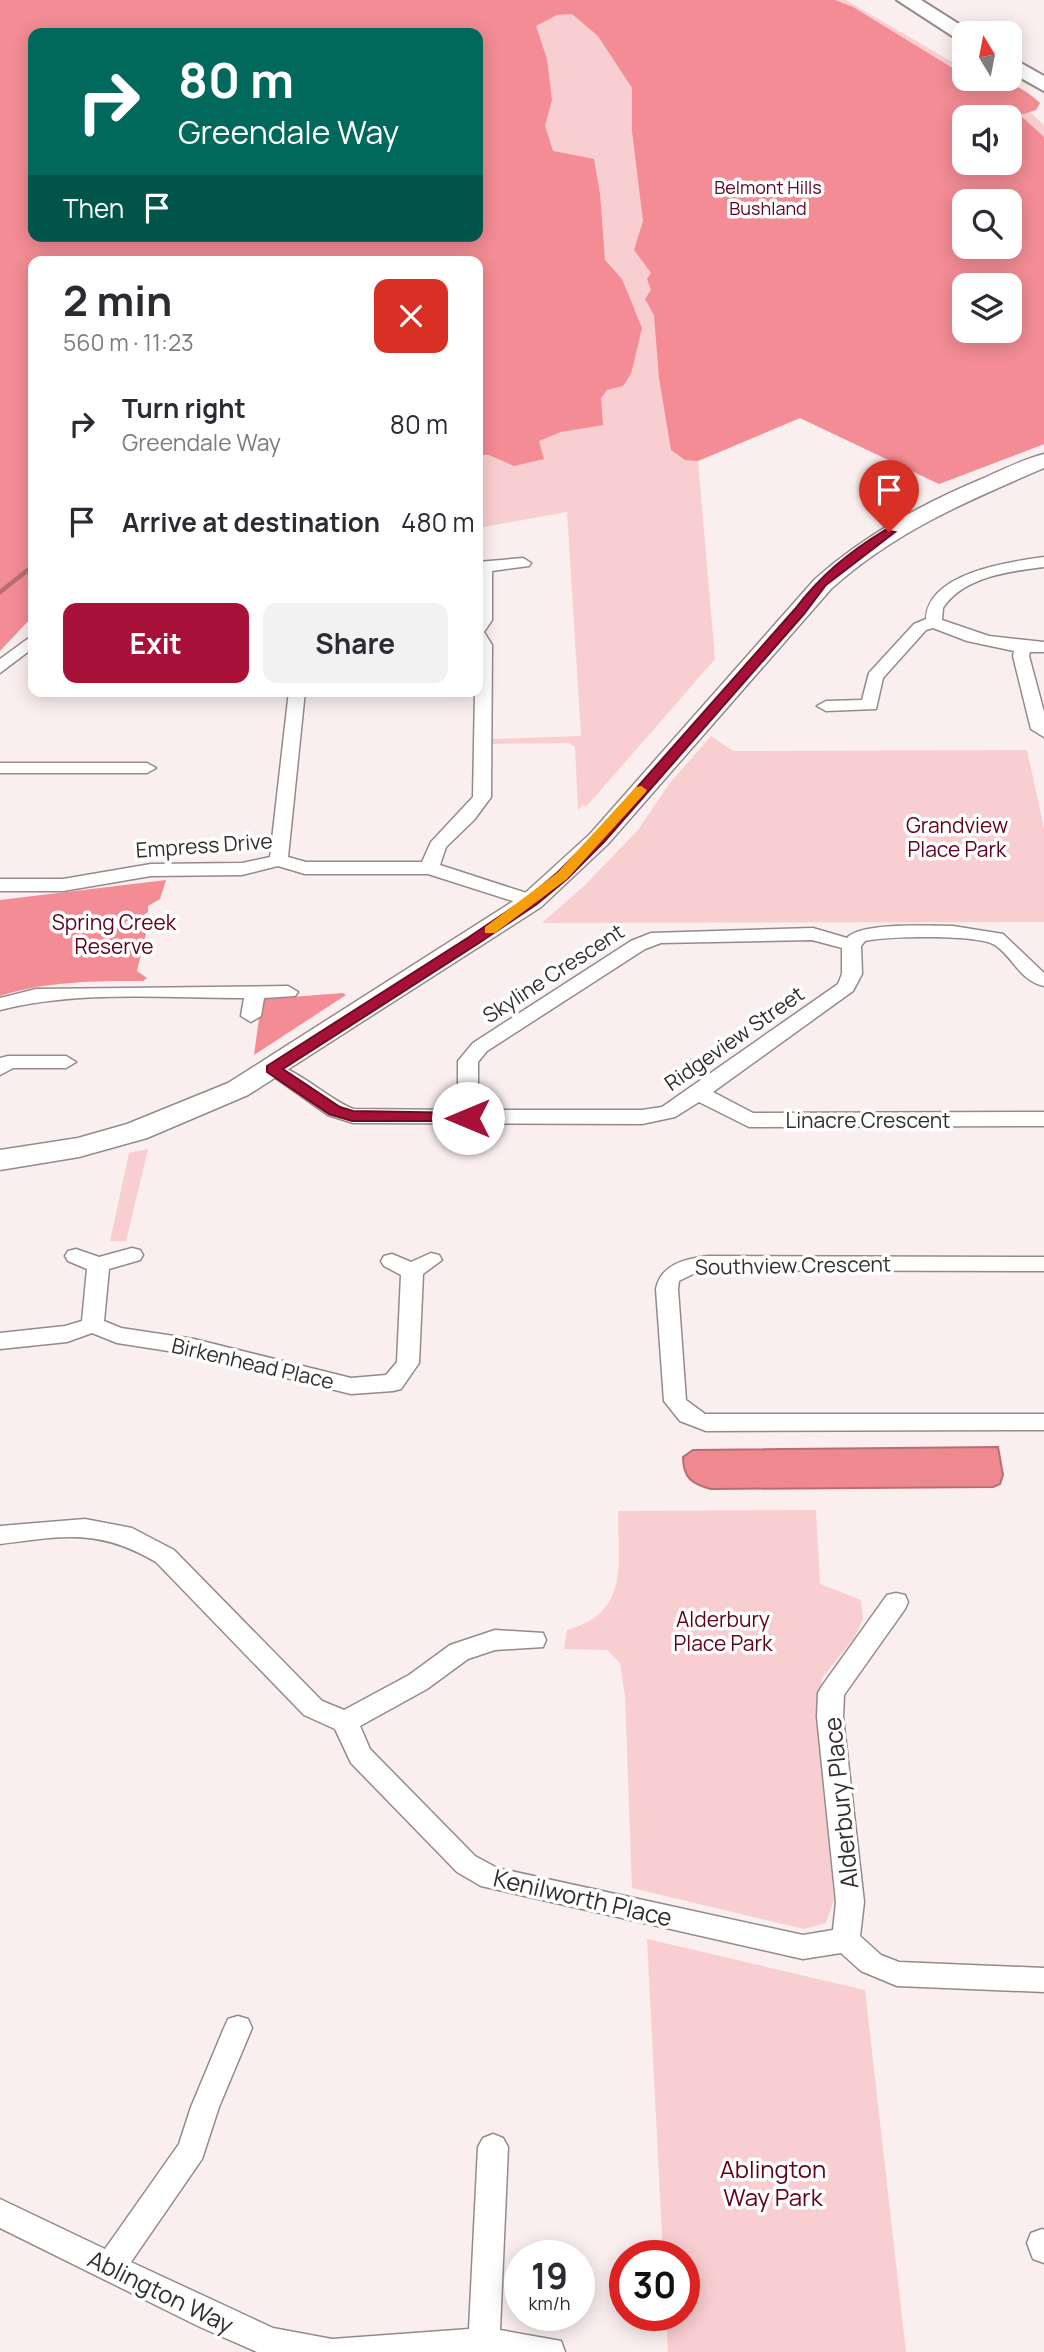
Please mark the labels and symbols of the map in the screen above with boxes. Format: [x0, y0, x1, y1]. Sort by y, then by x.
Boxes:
north arrow [952, 21, 1022, 91]
park label: Belmont Hills Bushland [714, 175, 822, 220]
pin [859, 460, 919, 532]
park label: Grandview Place Park [906, 811, 1008, 863]
street label: Empress Drive [135, 826, 273, 864]
park label: Spring Creek Reserve [52, 908, 177, 960]
street label: Skyline Crescent [477, 917, 629, 1029]
street label: Ridgeview Street [659, 979, 809, 1097]
position arrow [431, 1081, 505, 1155]
street label: Linacre Crescent [785, 1106, 951, 1134]
street label: Southview Crescent [695, 1249, 891, 1281]
street label: Birkenhead Place [169, 1331, 337, 1395]
park label: Alderbury Place Park [674, 1605, 773, 1657]
street label: Alderbury Place [815, 1715, 865, 1891]
street label: Kenilworth Place [490, 1860, 676, 1934]
park label: Ablington Way Park [720, 2152, 826, 2213]
speed limit sign: 30 [609, 2240, 700, 2331]
street label: Ablington Way [83, 2242, 240, 2341]

